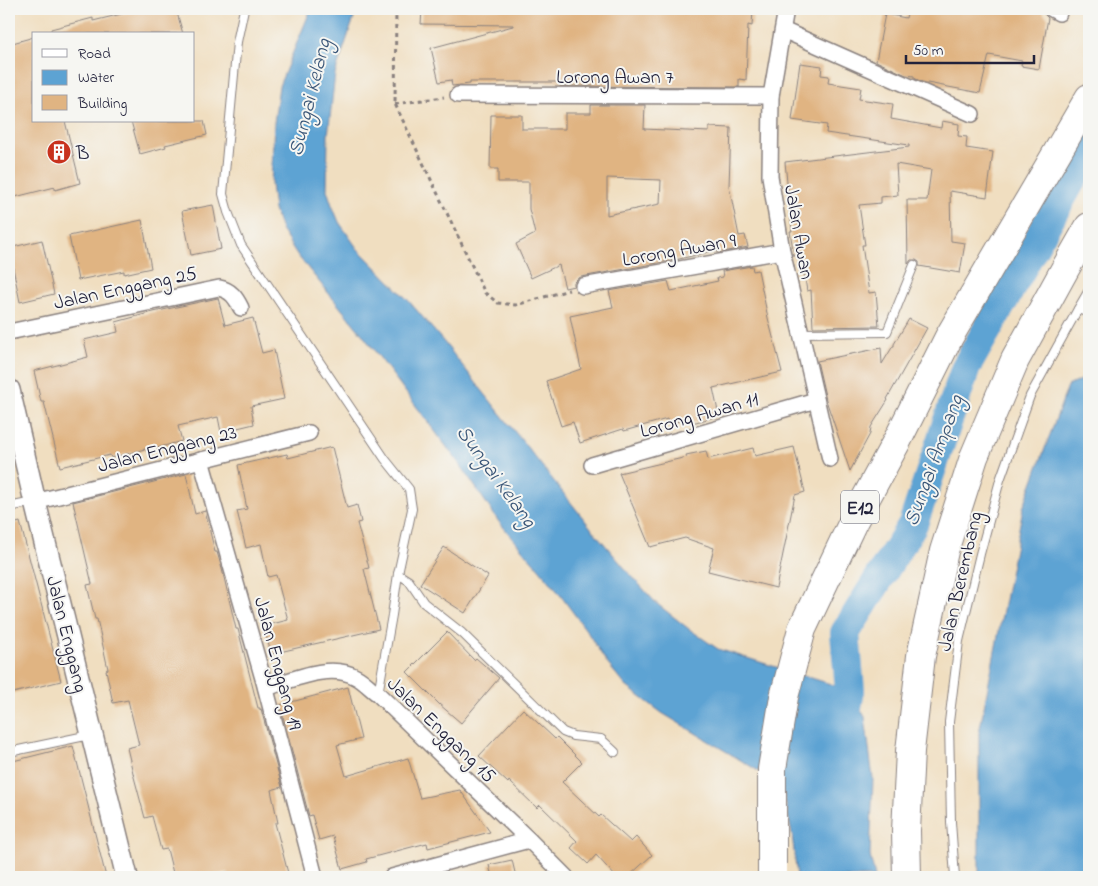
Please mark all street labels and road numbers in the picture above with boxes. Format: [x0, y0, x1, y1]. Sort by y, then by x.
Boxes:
street label: Lorong Awan 7 [556, 64, 674, 94]
street label: Jalan Awan [775, 183, 820, 282]
street label: Lorong Awan 9 [620, 227, 739, 277]
street label: Jalan Enggang 25 [51, 260, 200, 320]
street label: Lorong Awan 11 [637, 386, 763, 448]
street label: Jalan Enggang 23 [95, 419, 240, 483]
road number: E12 [841, 491, 879, 524]
street label: Jalan Berembang [931, 509, 993, 655]
street label: Jalan Enggang [36, 573, 94, 696]
street label: Jalan Enggang 19 [244, 594, 308, 734]
street label: Jalan Enggang 15 [378, 671, 501, 791]

